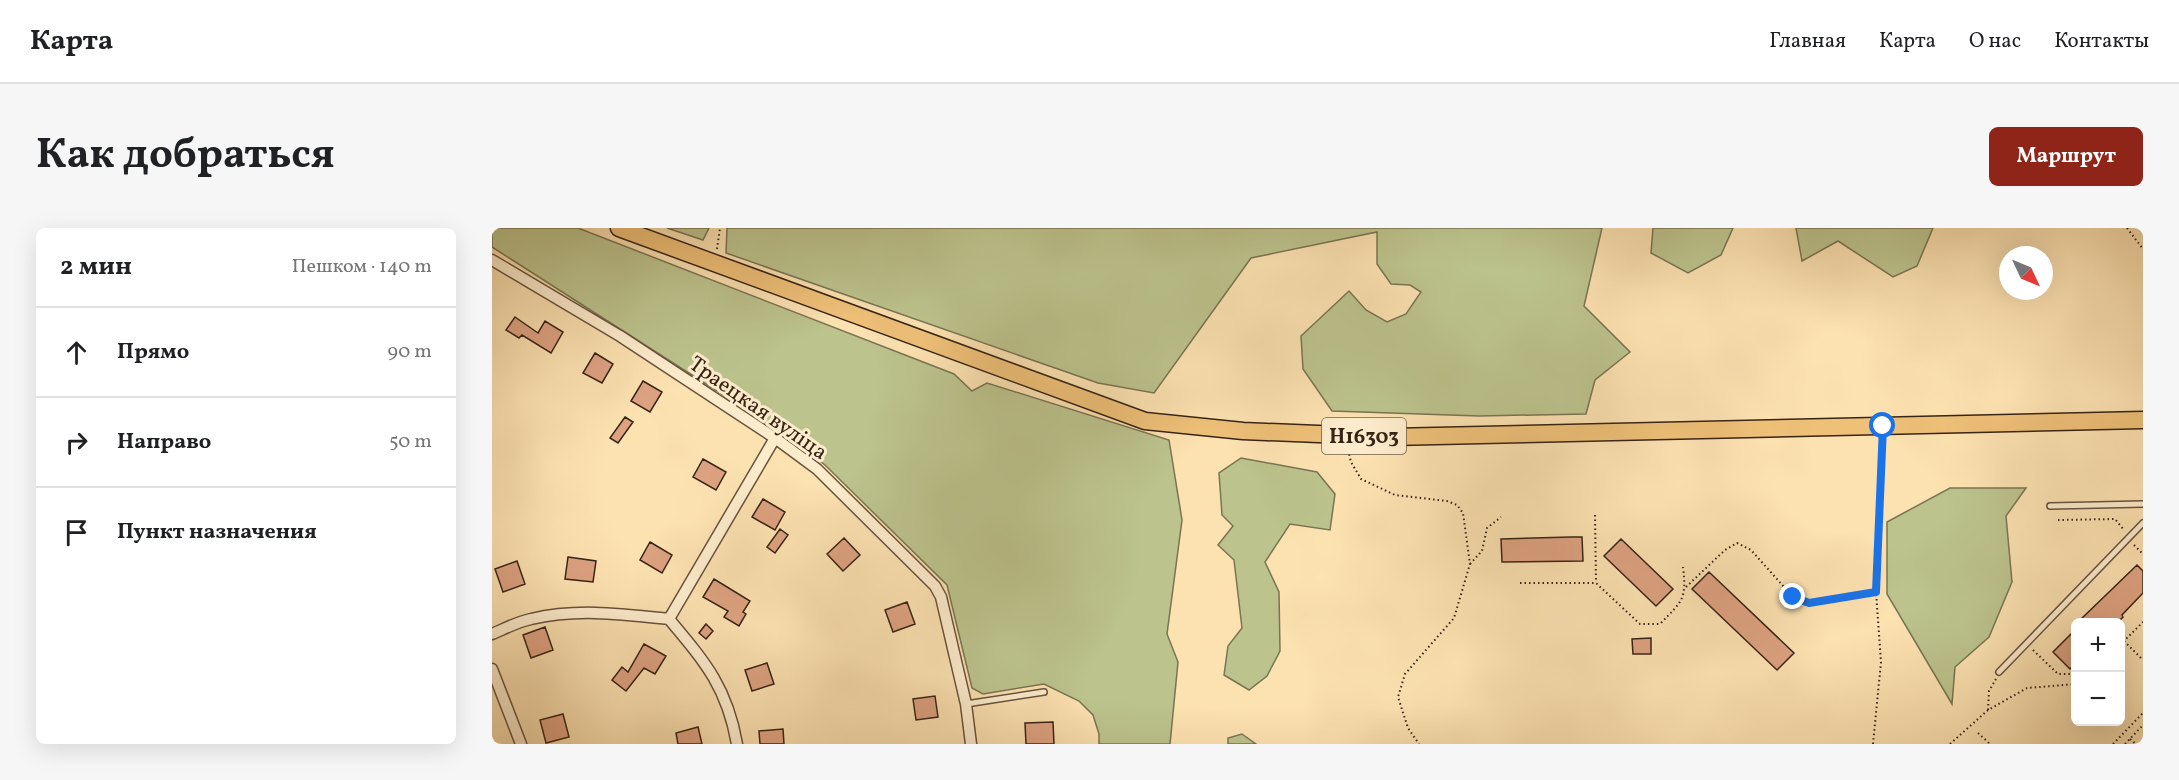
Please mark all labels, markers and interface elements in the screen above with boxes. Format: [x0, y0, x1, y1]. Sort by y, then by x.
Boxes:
text: Карта [30, 22, 113, 61]
text: Главная [1769, 27, 1846, 56]
text: Карта [1879, 27, 1936, 56]
text: О нас [1969, 27, 2021, 56]
text: Контакты [2054, 27, 2149, 56]
text: Как добраться [36, 127, 335, 186]
button: Маршрут [1989, 127, 2143, 186]
north arrow [1999, 246, 2053, 300]
text: 2 мин [60, 249, 132, 285]
text: Пешком · 140 m [292, 253, 432, 281]
icon: ahead [60, 336, 93, 369]
text: Прямо [117, 337, 189, 368]
text: 90 m [388, 338, 432, 366]
street label: Траецкая вуліца [682, 350, 833, 468]
route start [1869, 412, 1895, 438]
road number: Н16303 [1322, 418, 1406, 454]
icon: right [60, 426, 93, 459]
text: Направо [117, 427, 211, 458]
text: 50 m [389, 428, 432, 456]
icon: arrive [60, 516, 93, 549]
text: Пункт назначения [117, 517, 317, 548]
route end [1779, 583, 1805, 609]
map controls [2071, 618, 2125, 726]
button: + [2071, 618, 2125, 672]
button: − [2071, 672, 2125, 726]

